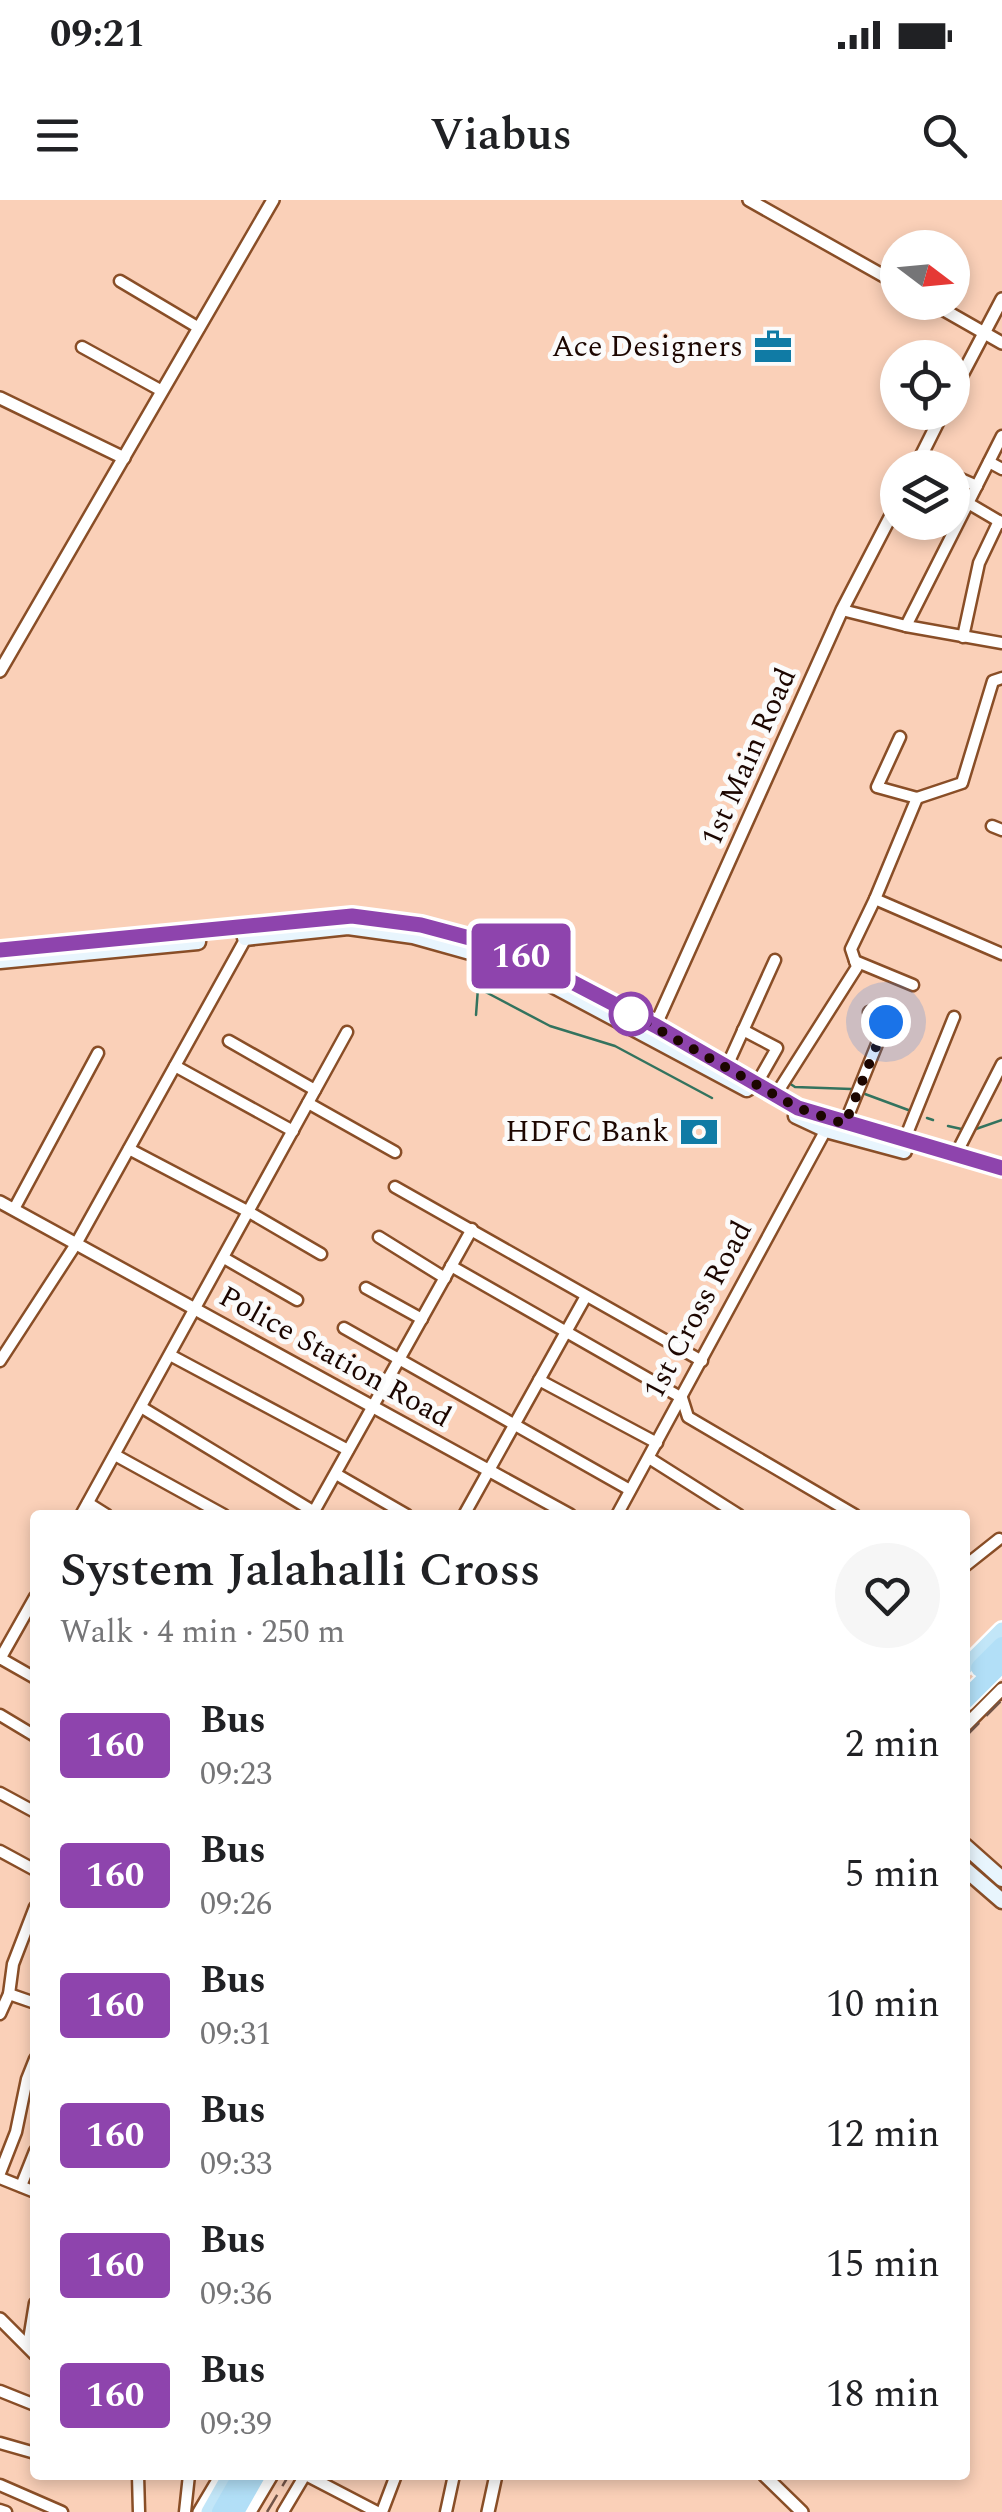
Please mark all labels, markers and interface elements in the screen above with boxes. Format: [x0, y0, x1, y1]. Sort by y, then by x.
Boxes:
text: 09:21 [50, 6, 145, 64]
text: Viabus [430, 101, 572, 170]
icon: menu [30, 108, 85, 163]
icon: search [917, 108, 972, 163]
north arrow [880, 230, 970, 320]
map controls [880, 230, 970, 540]
place label: Ace Designers [552, 324, 743, 370]
office icon: Ace Designers [752, 326, 794, 368]
button: locate [880, 340, 970, 430]
button: layers [880, 450, 970, 540]
street label: 1st Main Road [689, 660, 809, 854]
line badge: 160 [464, 924, 578, 988]
text: 160 [492, 930, 550, 983]
unlabelled marker [610, 993, 652, 1035]
your location [861, 997, 911, 1047]
place label: HDFC Bank [505, 1109, 669, 1155]
bank icon: HDFC Bank [678, 1111, 720, 1153]
street label: 1st Cross Road [632, 1212, 764, 1408]
street label: Police Station Road [210, 1274, 460, 1440]
text: System Jalahalli Cross [60, 1534, 541, 1607]
button: heart [835, 1543, 940, 1648]
text: Walk · 4 min · 250 m [60, 1608, 345, 1657]
text: Bus [200, 1692, 266, 1750]
text: 2 min [845, 1716, 940, 1774]
text: 160 [86, 1719, 144, 1772]
text: 09:23 [200, 1750, 272, 1799]
text: Bus [200, 1822, 266, 1880]
text: 5 min [845, 1846, 940, 1904]
text: 160 [86, 1849, 144, 1902]
text: 09:26 [200, 1880, 272, 1929]
text: Bus [200, 1952, 266, 2010]
text: 10 min [826, 1976, 940, 2034]
text: 160 [86, 1979, 144, 2032]
text: 09:31 [200, 2010, 272, 2059]
text: Bus [200, 2082, 266, 2140]
text: 12 min [826, 2106, 940, 2164]
text: 160 [86, 2109, 144, 2162]
text: 09:33 [200, 2140, 272, 2189]
text: Bus [200, 2212, 266, 2270]
text: 15 min [826, 2236, 940, 2294]
text: 160 [86, 2239, 144, 2292]
text: 09:36 [200, 2270, 272, 2319]
text: Bus [200, 2342, 266, 2400]
text: 18 min [826, 2366, 940, 2424]
text: 160 [86, 2369, 144, 2422]
text: 09:39 [200, 2400, 272, 2449]

